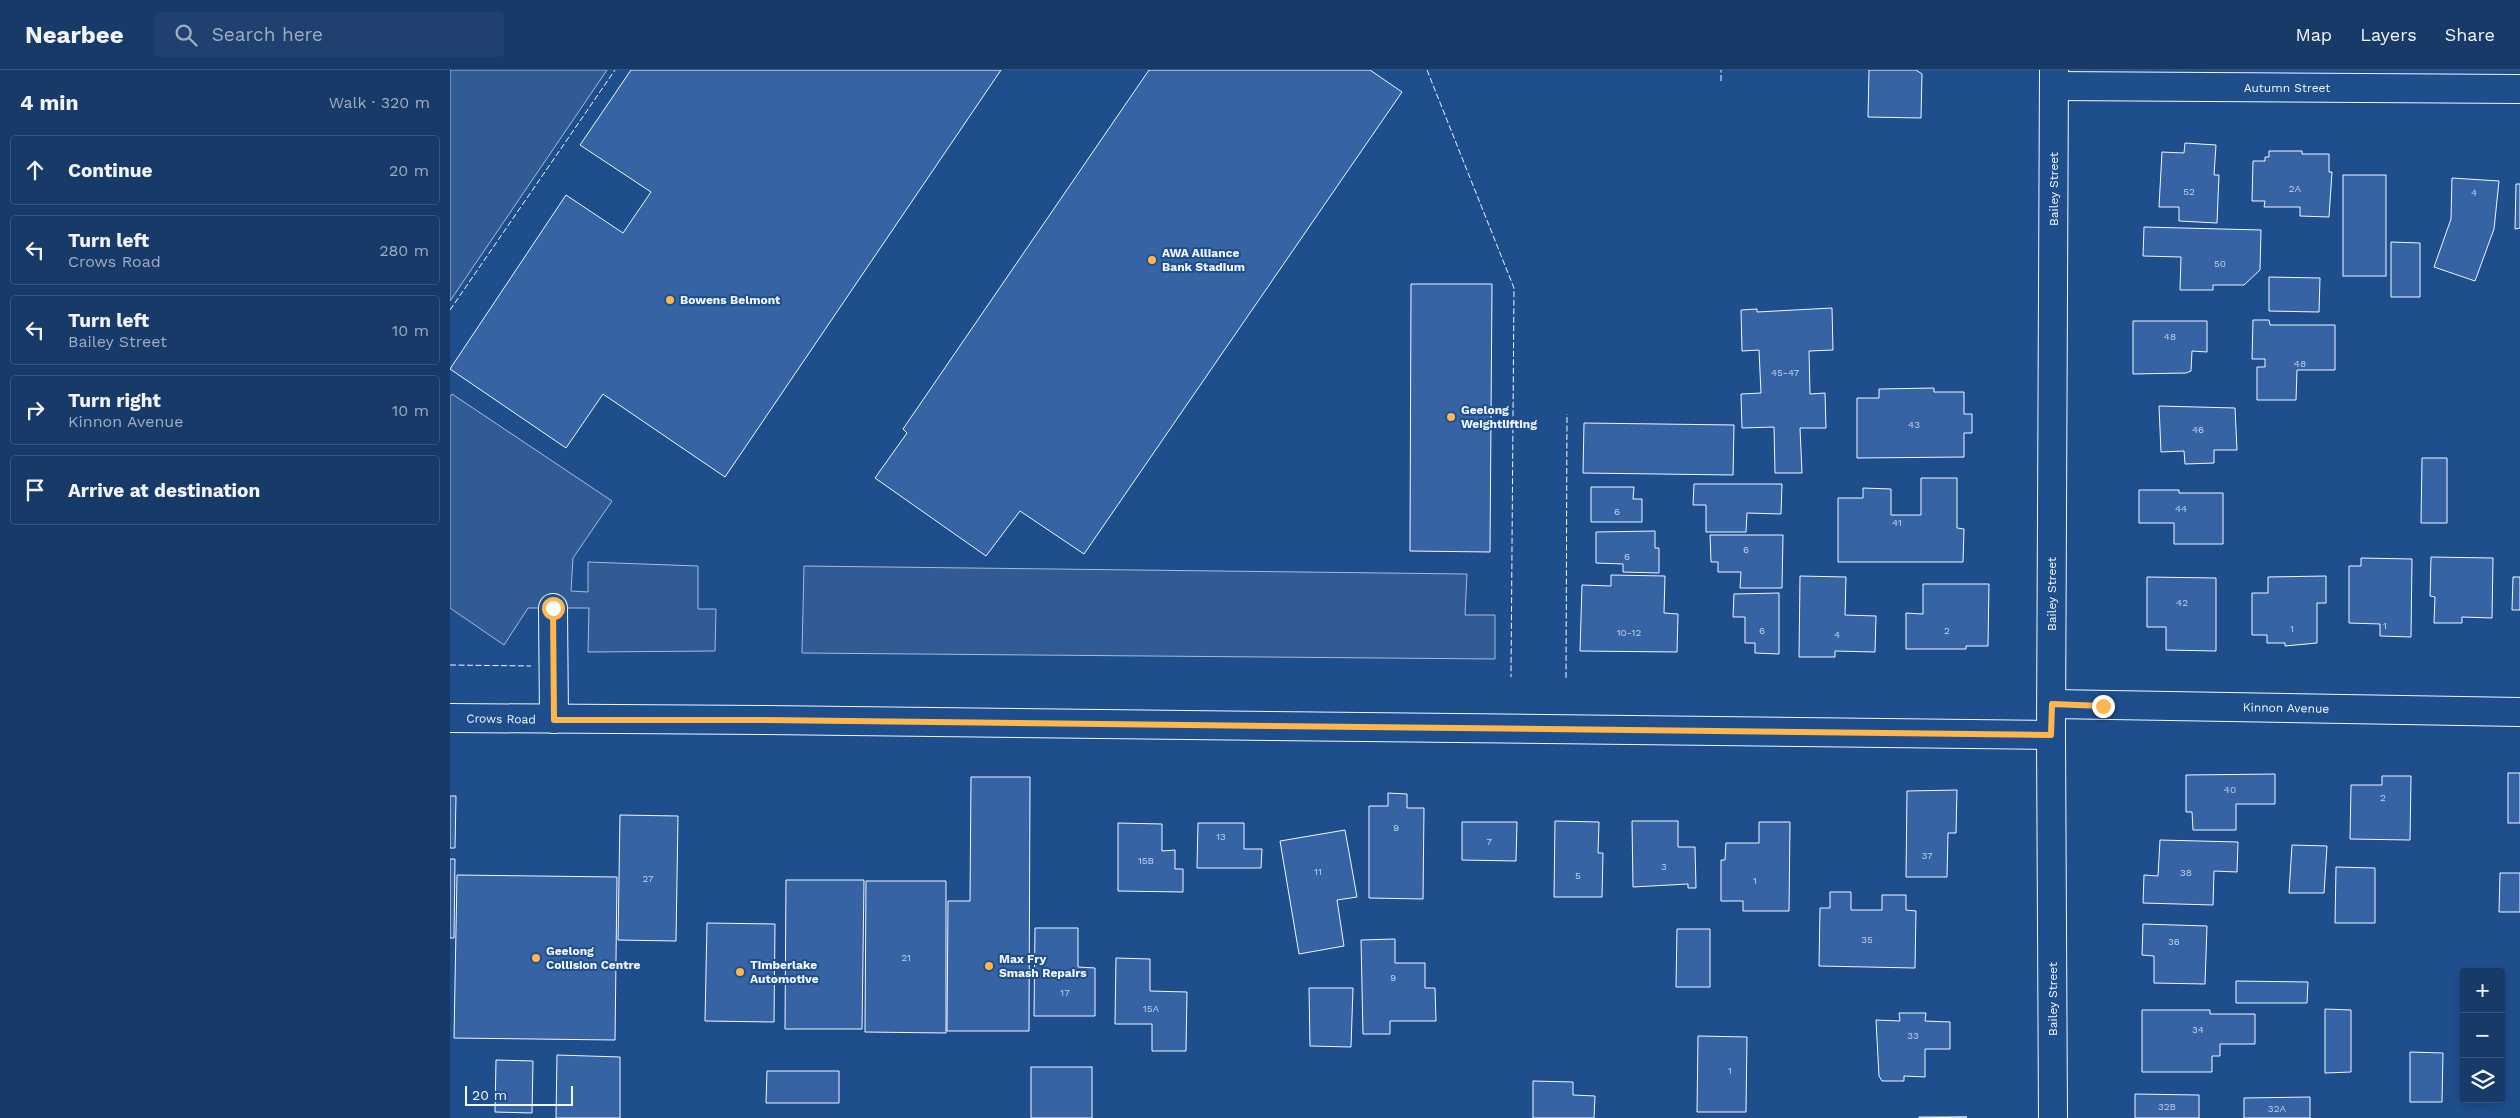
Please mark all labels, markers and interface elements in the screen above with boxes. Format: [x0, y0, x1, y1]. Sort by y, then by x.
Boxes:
search box [154, 12, 504, 57]
text: Nearbee [25, 21, 124, 49]
icon: search [172, 21, 200, 49]
text: Search here [212, 23, 323, 46]
text: Map [2295, 24, 2332, 45]
text: Layers [2360, 24, 2417, 45]
text: Share [2445, 24, 2495, 45]
street label: Autumn Street [2244, 81, 2330, 95]
text: 4 min [20, 90, 78, 115]
text: Walk · 320 m [329, 93, 430, 112]
street label: Bailey Street [2047, 152, 2061, 226]
icon: ahead [21, 156, 49, 184]
text: Continue [68, 159, 152, 182]
text: 20 m [389, 161, 429, 180]
house number: 2A [2289, 183, 2302, 194]
house number: 52 [2183, 186, 2195, 197]
house number: 4 [2471, 187, 2477, 198]
text: Turn left [68, 229, 149, 252]
icon: left [21, 236, 49, 264]
text: 280 m [379, 241, 429, 260]
place label: AWA Alliance Bank Stadium [1162, 246, 1245, 274]
text: Crows Road [68, 252, 161, 271]
marker: AWA Alliance Bank Stadium [1146, 254, 1158, 266]
house number: 50 [2214, 258, 2226, 269]
place label: Bowens Belmont [680, 293, 781, 307]
marker: Bowens Belmont [664, 294, 676, 306]
text: Turn left [68, 309, 149, 332]
icon: left [21, 316, 49, 344]
text: 10 m [392, 321, 429, 340]
house number: 48 [2164, 331, 2176, 342]
text: Bailey Street [68, 332, 167, 351]
house number: 48 [2294, 358, 2306, 369]
house number: 45-47 [1771, 367, 1800, 378]
text: Turn right [68, 389, 161, 412]
icon: right [21, 396, 49, 424]
text: 10 m [392, 401, 429, 420]
place label: Geelong Weightlifting [1461, 403, 1537, 431]
marker: Geelong Weightlifting [1445, 411, 1457, 423]
text: Kinnon Avenue [68, 412, 183, 431]
house number: 43 [1908, 419, 1920, 430]
house number: 46 [2192, 424, 2204, 435]
icon: arrive [21, 476, 49, 504]
text: Arrive at destination [68, 479, 260, 502]
house number: 44 [2175, 503, 2187, 514]
house number: 6 [1614, 506, 1620, 517]
house number: 41 [1892, 517, 1902, 528]
house number: 6 [1743, 544, 1749, 555]
house number: 6 [1624, 551, 1630, 562]
street label: Bailey Street [2045, 557, 2059, 631]
route start [542, 597, 565, 620]
house number: 42 [2176, 597, 2188, 608]
house number: 1 [2383, 620, 2387, 631]
house number: 1 [2290, 623, 2294, 634]
house number: 6 [1759, 625, 1765, 636]
house number: 2 [1944, 625, 1950, 636]
house number: 10-12 [1617, 627, 1641, 638]
house number: 4 [1834, 629, 1840, 640]
route end [2092, 695, 2115, 718]
street label: Kinnon Avenue [2243, 700, 2329, 716]
street label: Crows Road [466, 711, 536, 727]
house number: 40 [2224, 784, 2236, 795]
house number: 2 [2380, 792, 2386, 803]
house number: 9 [1393, 822, 1399, 833]
house number: 13 [1216, 831, 1226, 842]
house number: 7 [1486, 836, 1492, 847]
house number: 37 [1921, 850, 1933, 861]
house number: 15B [1138, 855, 1154, 866]
house number: 3 [1661, 861, 1667, 872]
house number: 11 [1314, 866, 1322, 877]
house number: 38 [2180, 867, 2192, 878]
house number: 5 [1575, 870, 1581, 881]
house number: 27 [642, 873, 654, 884]
house number: 1 [1753, 875, 1757, 886]
house number: 35 [1861, 934, 1873, 945]
house number: 36 [2168, 936, 2180, 947]
place label: Geelong Collision Centre [546, 944, 641, 972]
marker: Geelong Collision Centre [530, 952, 542, 964]
house number: 21 [901, 952, 911, 963]
place label: Max Fry Smash Repairs [999, 952, 1087, 980]
place label: Timberlake Automotive [750, 958, 819, 986]
marker: Max Fry Smash Repairs [983, 960, 995, 972]
street label: Bailey Street [2046, 962, 2060, 1036]
marker: Timberlake Automotive [734, 966, 746, 978]
map controls [2460, 968, 2505, 1103]
button: + [2460, 968, 2505, 1013]
house number: 9 [1390, 972, 1396, 983]
house number: 17 [1060, 987, 1070, 998]
house number: 15A [1143, 1003, 1160, 1014]
button: − [2460, 1013, 2505, 1058]
house number: 34 [2192, 1024, 2204, 1035]
house number: 33 [1907, 1030, 1919, 1041]
button: layers [2460, 1058, 2505, 1103]
house number: 1 [1728, 1065, 1732, 1076]
scale bar [465, 1083, 572, 1106]
text: 20 m [472, 1087, 507, 1103]
house number: 32B [2158, 1101, 2176, 1112]
house number: 32A [2268, 1103, 2287, 1114]

